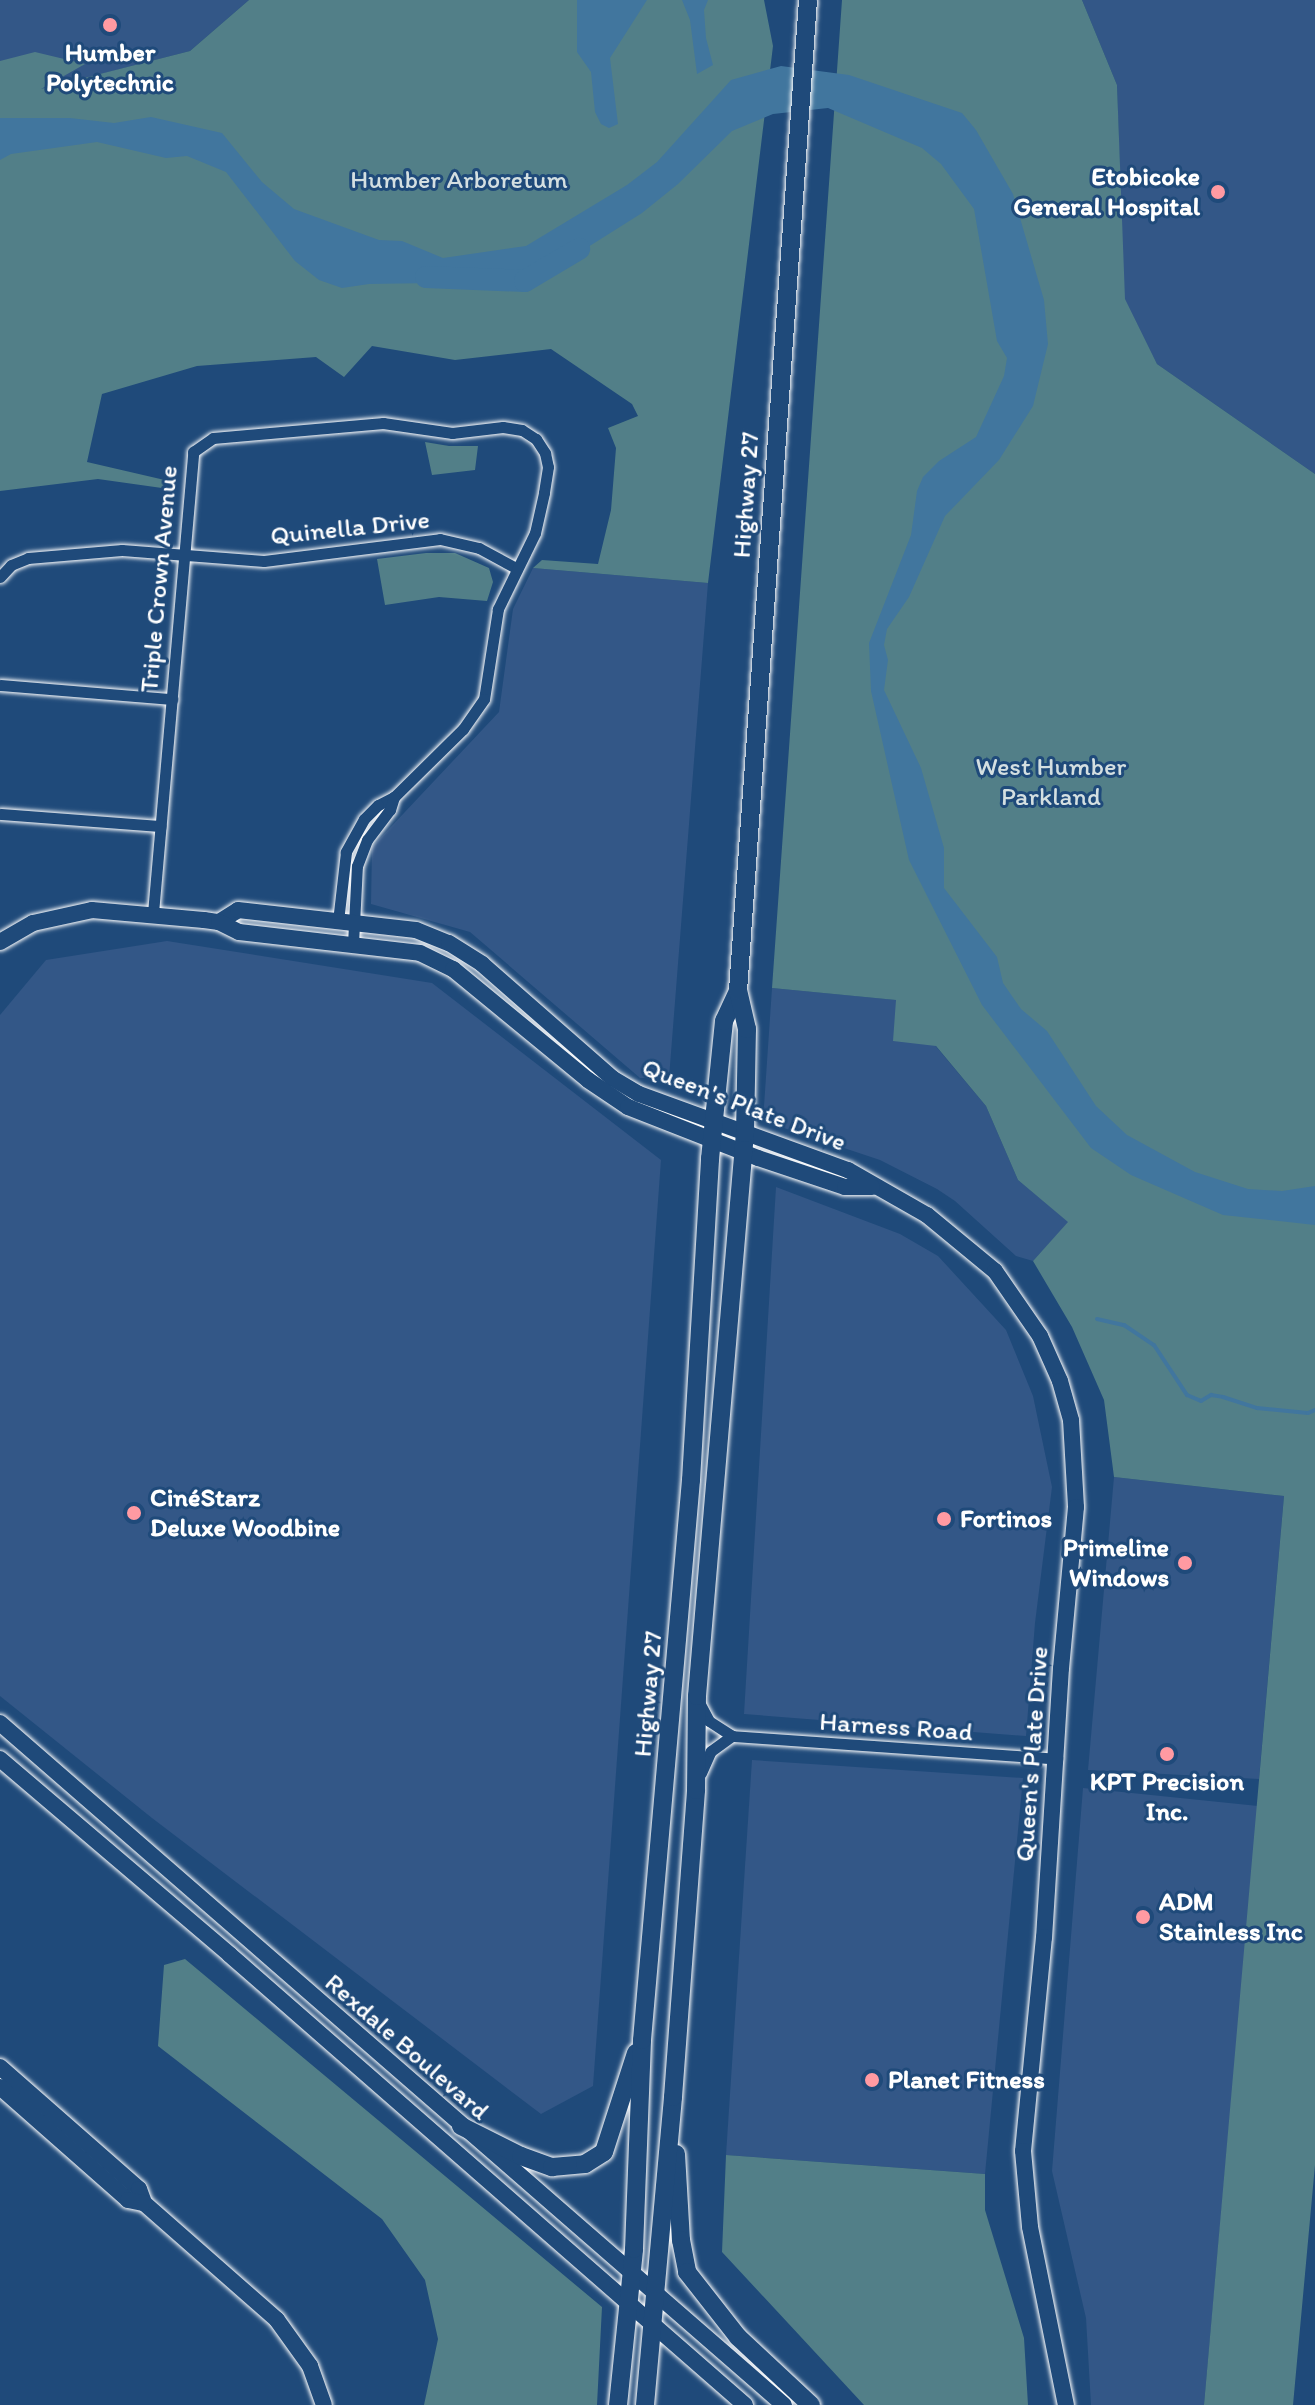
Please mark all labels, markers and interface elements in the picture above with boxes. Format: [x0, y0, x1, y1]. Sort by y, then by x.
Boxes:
marker: Humber Polytechnic [101, 16, 119, 34]
place label: Humber Polytechnic [46, 37, 174, 98]
place label: Etobicoke General Hospital [1013, 161, 1200, 222]
park label: Humber Arboretum [350, 164, 568, 196]
marker: Etobicoke General Hospital [1207, 181, 1229, 203]
street label: Highway 27 [726, 431, 766, 559]
street label: Triple Crown Avenue [134, 464, 184, 694]
street label: Quinella Drive [269, 504, 431, 552]
park label: West Humber Parkland [975, 751, 1127, 812]
street label: Queen's Plate Drive [637, 1051, 851, 1159]
place label: CinéStarz Deluxe Woodbine [150, 1482, 341, 1544]
place label: Fortinos [960, 1503, 1052, 1535]
marker: CinéStarz Deluxe Woodbine [125, 1504, 143, 1522]
marker: Fortinos [935, 1510, 953, 1528]
place label: Primeline Windows [1063, 1532, 1169, 1594]
marker: Primeline Windows [1176, 1554, 1194, 1572]
street label: Highway 27 [627, 1630, 669, 1758]
street label: Queen's Plate Drive [1009, 1645, 1055, 1863]
street label: Harness Road [819, 1706, 973, 1748]
marker: KPT Precision Inc. [1158, 1745, 1176, 1763]
place label: KPT Precision Inc. [1090, 1766, 1244, 1828]
place label: ADM Stainless Inc [1159, 1886, 1303, 1948]
marker: ADM Stainless Inc [1134, 1908, 1152, 1926]
street label: Rexdale Boulevard [318, 1967, 496, 2127]
place label: Planet Fitness [888, 2064, 1045, 2096]
marker: Planet Fitness [863, 2071, 881, 2089]

